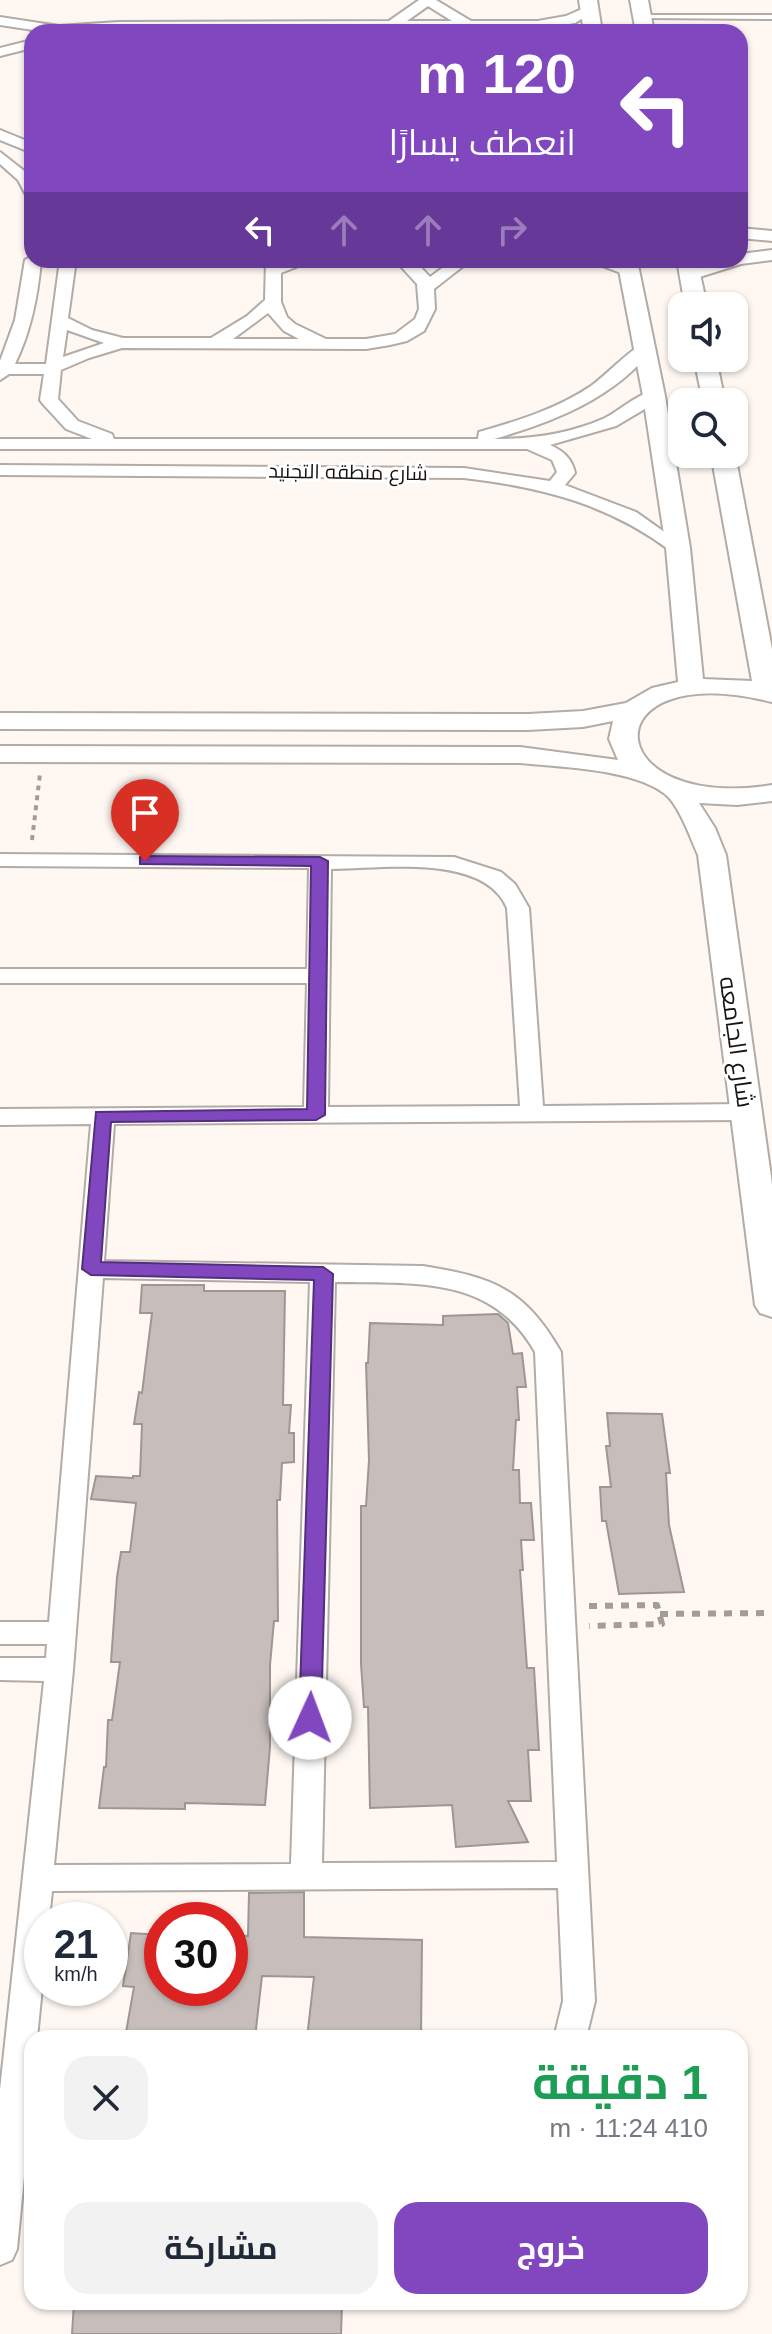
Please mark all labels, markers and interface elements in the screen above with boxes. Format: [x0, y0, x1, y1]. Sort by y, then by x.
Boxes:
text: 120 m [417, 42, 576, 105]
icon: left [604, 56, 708, 160]
text: انعطف يسارًا [389, 122, 576, 163]
icon: left [238, 208, 282, 252]
icon: ahead [322, 208, 366, 252]
icon: ahead [406, 208, 450, 252]
icon: right [490, 208, 534, 252]
map controls [668, 292, 748, 468]
button: sound [668, 292, 748, 372]
button: search [668, 388, 748, 468]
street label: شارع منطقه التجنيد [268, 460, 428, 487]
pin [111, 779, 179, 861]
icon: arrive [123, 791, 167, 835]
street label: شارع الجامعه [711, 975, 760, 1110]
position arrow [268, 1676, 352, 1760]
speed limit sign: 30 [144, 1902, 248, 2006]
text: 21 [54, 1922, 98, 1966]
text: km/h [54, 1963, 98, 1985]
button: close [64, 2056, 148, 2140]
text: 1 دقيقة [532, 2056, 708, 2109]
text: 410 m · 11:24 [549, 2113, 708, 2143]
button: مشاركة [64, 2202, 378, 2294]
button: خروج [394, 2202, 708, 2294]

